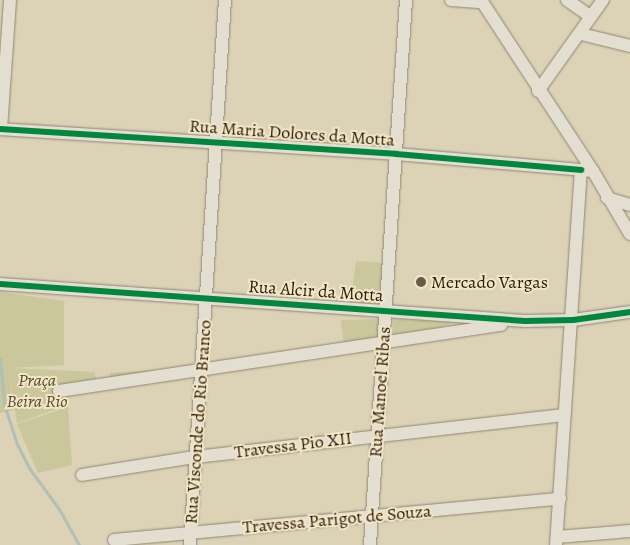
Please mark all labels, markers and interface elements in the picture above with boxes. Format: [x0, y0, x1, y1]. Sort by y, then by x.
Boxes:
street label: Rua Maria Dolores da Motta [189, 115, 395, 151]
place label: Mercado Vargas [431, 271, 548, 293]
street label: Rua Alcir da Motta [248, 275, 384, 307]
marker: Mercado Vargas [415, 276, 427, 288]
street label: Rua Visconde do Rio Branco [180, 319, 216, 525]
street label: Rua Manoel Ribas [365, 326, 395, 458]
park label: Praça Beira Rio [6, 370, 68, 412]
street label: Travessa Pio XII [233, 427, 353, 463]
street label: Travessa Parigot de Souza [242, 500, 432, 538]

